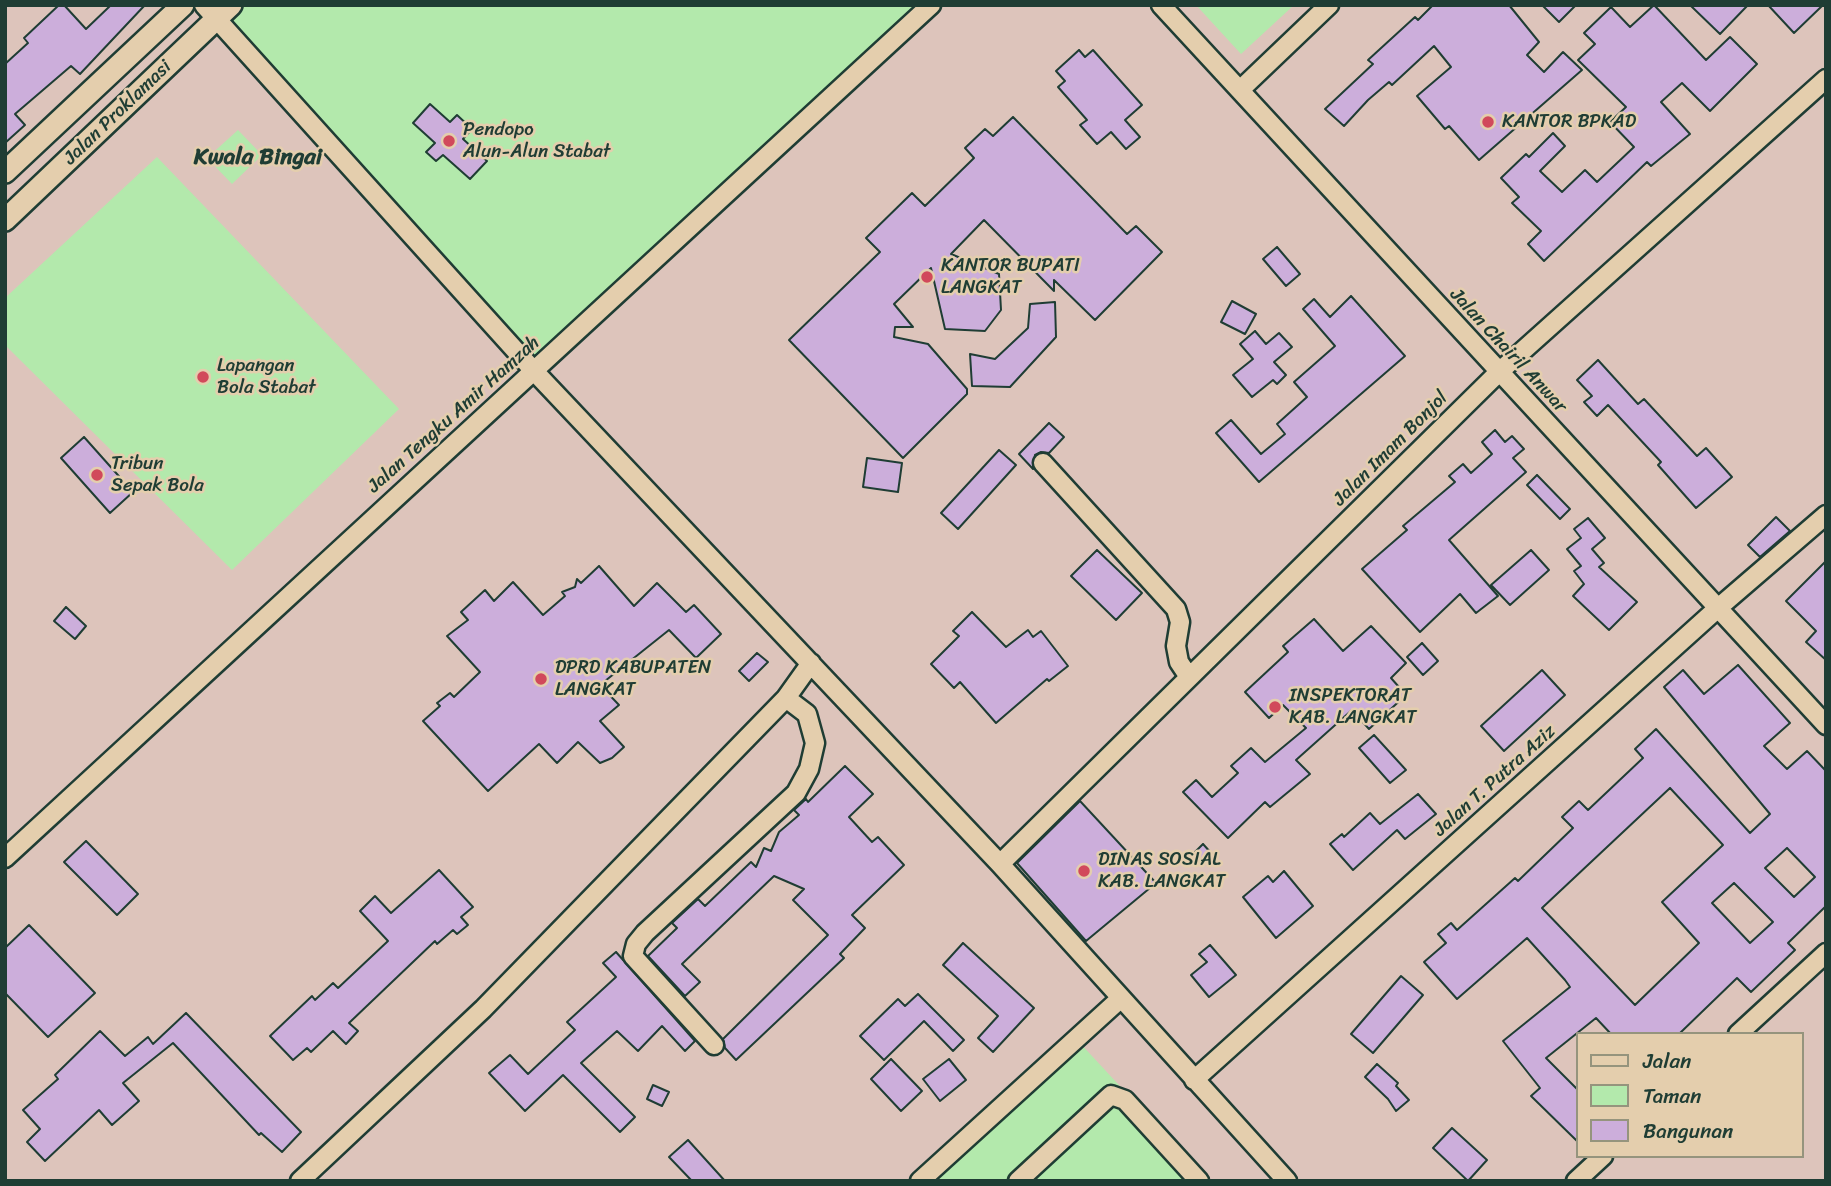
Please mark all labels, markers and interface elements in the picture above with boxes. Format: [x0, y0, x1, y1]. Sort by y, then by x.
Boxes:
street label: Jalan Proklamasi [59, 56, 177, 170]
place label: KANTOR BPKAD [1502, 111, 1636, 133]
marker: KANTOR BPKAD [1480, 114, 1496, 130]
place label: Pendopo Alun-Alun Stabat [463, 119, 610, 163]
marker: Pendopo Alun-Alun Stabat [441, 133, 457, 149]
district label: Kwala Bingai [194, 144, 322, 172]
place label: KANTOR BUPATI LANGKAT [941, 255, 1080, 299]
marker: KANTOR BUPATI LANGKAT [919, 269, 935, 285]
street label: Jalan Chairil Anwar [1445, 284, 1571, 418]
street label: Jalan Tengku Amir Hamzah [363, 332, 545, 498]
place label: Lapangan Bola Stabat [217, 355, 316, 399]
marker: Lapangan Bola Stabat [195, 369, 211, 385]
street label: Jalan Imam Bonjol [1329, 387, 1453, 511]
place label: Tribun Sepak Bola [111, 453, 204, 497]
marker: Tribun Sepak Bola [89, 467, 105, 483]
place label: DPRD KABUPATEN LANGKAT [555, 657, 711, 701]
marker: DPRD KABUPATEN LANGKAT [533, 671, 549, 687]
place label: INSPEKTORAT KAB. LANGKAT [1289, 685, 1416, 729]
marker: INSPEKTORAT KAB. LANGKAT [1267, 699, 1283, 715]
street label: Jalan T. Putra Aziz [1429, 720, 1561, 842]
place label: DINAS SOSIAL KAB. LANGKAT [1098, 849, 1225, 893]
marker: DINAS SOSIAL KAB. LANGKAT [1076, 863, 1092, 879]
legend [1576, 1032, 1803, 1158]
text: Jalan [1643, 1042, 1691, 1080]
text: Taman [1643, 1077, 1701, 1115]
text: Bangunan [1643, 1112, 1733, 1150]

